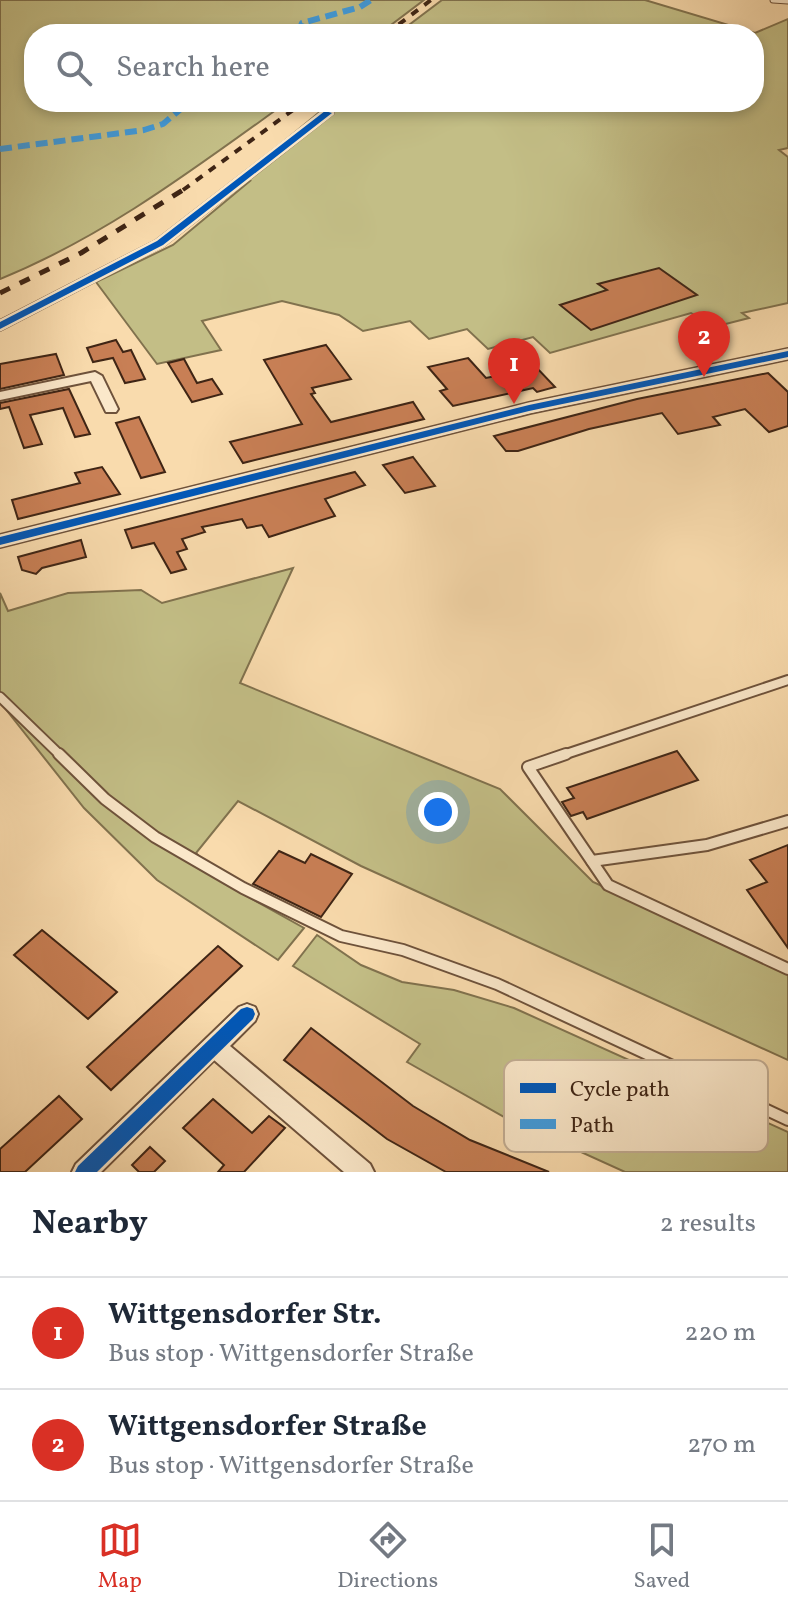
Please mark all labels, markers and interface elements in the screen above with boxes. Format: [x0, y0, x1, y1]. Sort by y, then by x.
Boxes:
search box [24, 24, 764, 112]
icon: search [52, 46, 96, 90]
text: Search here [116, 47, 270, 89]
pin: 2 [678, 311, 730, 377]
pin: 1 [488, 338, 540, 404]
your location [418, 792, 458, 832]
legend [504, 1060, 768, 1152]
text: Cycle path [570, 1075, 670, 1106]
text: Path [570, 1111, 614, 1142]
text: Nearby [32, 1201, 148, 1248]
text: 2 results [660, 1206, 756, 1242]
text: Wittgensdorfer Str. [108, 1294, 382, 1336]
text: 1 [53, 1315, 63, 1351]
text: 220 m [684, 1315, 756, 1351]
text: Bus stop · Wittgensdorfer Straße [108, 1336, 474, 1372]
text: Wittgensdorfer Straße [108, 1406, 427, 1448]
text: 2 [51, 1427, 65, 1463]
text: 270 m [687, 1427, 756, 1463]
text: Bus stop · Wittgensdorfer Straße [108, 1448, 474, 1484]
tab: Map [98, 1518, 142, 1597]
tab: Directions [337, 1518, 438, 1597]
tab: Saved [634, 1518, 690, 1597]

